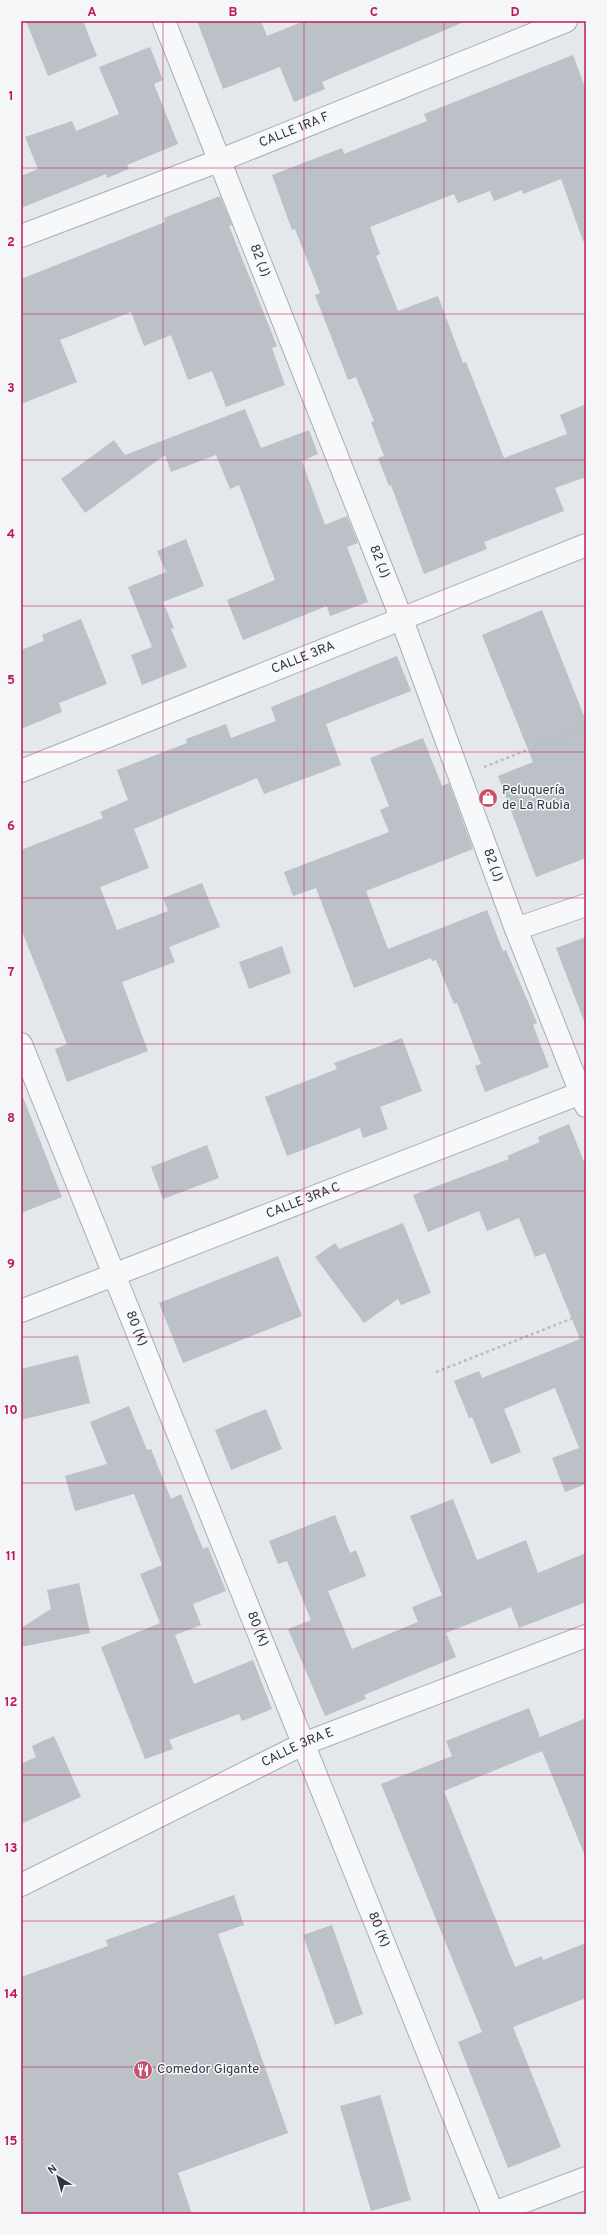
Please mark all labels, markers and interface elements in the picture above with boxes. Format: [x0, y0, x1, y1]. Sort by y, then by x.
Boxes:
text: A [87, 5, 97, 21]
text: B [229, 5, 238, 21]
text: C [370, 5, 378, 21]
text: D [510, 5, 520, 21]
text: 1 [8, 89, 14, 105]
street label: CALLE 1RA F [257, 109, 332, 152]
text: 2 [7, 235, 15, 251]
street label: 82 (J) [246, 242, 273, 280]
text: 3 [7, 381, 15, 397]
text: 4 [7, 527, 15, 543]
street label: 82 (J) [365, 543, 393, 581]
street label: CALLE 3RA [269, 638, 338, 678]
text: 5 [7, 673, 15, 689]
place label: Peluquería de La Rubia [502, 783, 570, 814]
shop icon: Peluquería de La Rubia [477, 787, 499, 809]
text: 6 [7, 819, 15, 835]
street label: 82 (J) [479, 846, 506, 884]
text: 7 [8, 965, 15, 981]
text: 8 [7, 1111, 15, 1127]
street label: CALLE 3RA C [264, 1179, 343, 1223]
text: 9 [7, 1257, 15, 1273]
street label: 80 (K) [122, 1309, 150, 1349]
text: 10 [4, 1403, 18, 1419]
text: 11 [6, 1549, 16, 1565]
street label: 80 (K) [243, 1609, 271, 1649]
text: 12 [4, 1695, 18, 1711]
street label: CALLE 3RA E [259, 1725, 336, 1771]
text: 13 [5, 1841, 18, 1857]
street label: 80 (K) [364, 1910, 393, 1950]
text: 14 [4, 1987, 18, 2003]
restaurant icon: Comedor Gigante [132, 2059, 154, 2081]
place label: Comedor Gigante [157, 2062, 259, 2078]
text: 15 [4, 2134, 18, 2150]
north arrow [38, 2157, 78, 2197]
text: N [45, 2162, 60, 2178]

